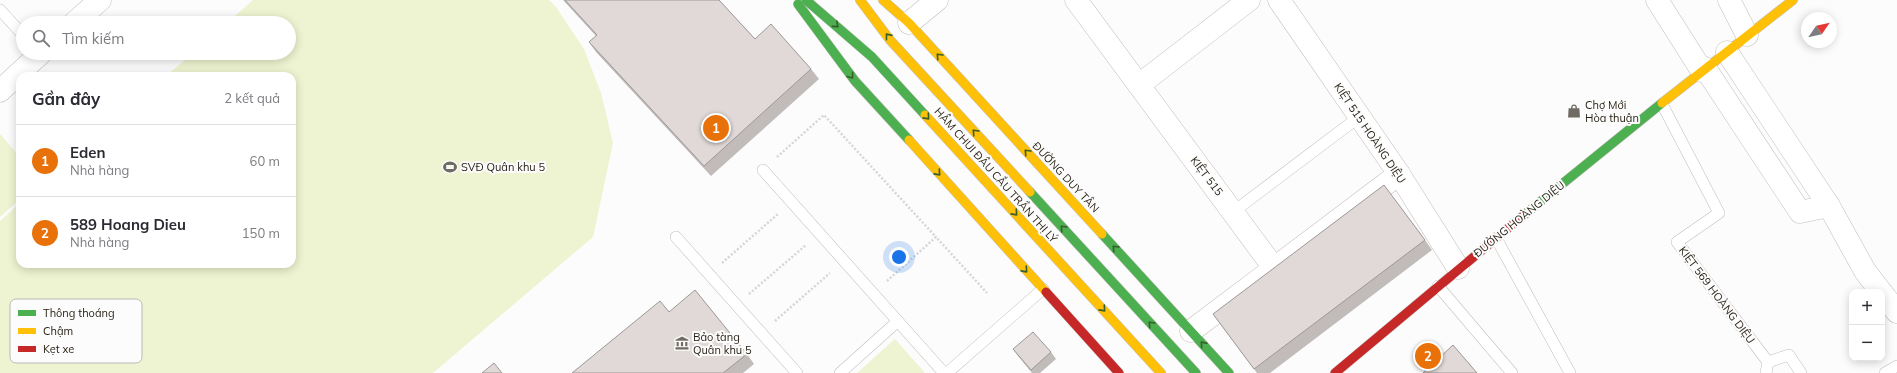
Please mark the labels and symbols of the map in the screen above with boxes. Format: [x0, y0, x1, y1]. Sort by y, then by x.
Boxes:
north arrow [1801, 12, 1837, 48]
one-way arrow [831, 21, 838, 28]
one-way arrow [885, 33, 892, 40]
one-way arrow [937, 53, 944, 61]
one-way arrow [846, 72, 853, 79]
street label: KIỆT 515 HOÀNG DIỆU [1331, 80, 1409, 186]
place label: Chợ Mới Hòa thuận [1585, 98, 1639, 125]
shop icon: Chợ Mới Hòa thuận [1566, 103, 1582, 119]
street label: HẦM CHUI ĐẦU CẦU TRẦN THỊ LÝ [931, 104, 1061, 246]
one-way arrow [923, 112, 930, 120]
pin: 1 [703, 113, 729, 143]
one-way arrow [973, 129, 980, 137]
street label: ĐƯỜNG DUY TÂN [1030, 139, 1102, 215]
one-way arrow [1025, 149, 1032, 157]
street label: KIỆT 515 [1188, 154, 1227, 199]
sports icon: SVĐ Quân khu 5 [442, 159, 458, 175]
place label: SVĐ Quân khu 5 [461, 160, 546, 174]
one-way arrow [933, 168, 941, 176]
street label: ĐƯỜNG HOÀNG DIỆU [1471, 178, 1567, 260]
one-way arrow [1010, 208, 1018, 216]
one-way arrow [1060, 225, 1068, 233]
street label: KIỆT 569 HOÀNG DIỆU [1676, 244, 1758, 346]
one-way arrow [1112, 245, 1120, 253]
your location [889, 247, 909, 267]
one-way arrow [1020, 265, 1027, 272]
legend [10, 299, 142, 363]
one-way arrow [1098, 304, 1105, 312]
text: Thông thoáng [43, 306, 115, 320]
one-way arrow [1149, 321, 1156, 328]
text: Chậm [43, 324, 73, 338]
place label: Bảo tàng Quân khu 5 [693, 330, 752, 357]
museum icon: Bảo tàng Quân khu 5 [674, 335, 690, 351]
one-way arrow [1200, 341, 1207, 349]
pin: 2 [1415, 341, 1441, 371]
text: Kẹt xe [43, 342, 74, 356]

